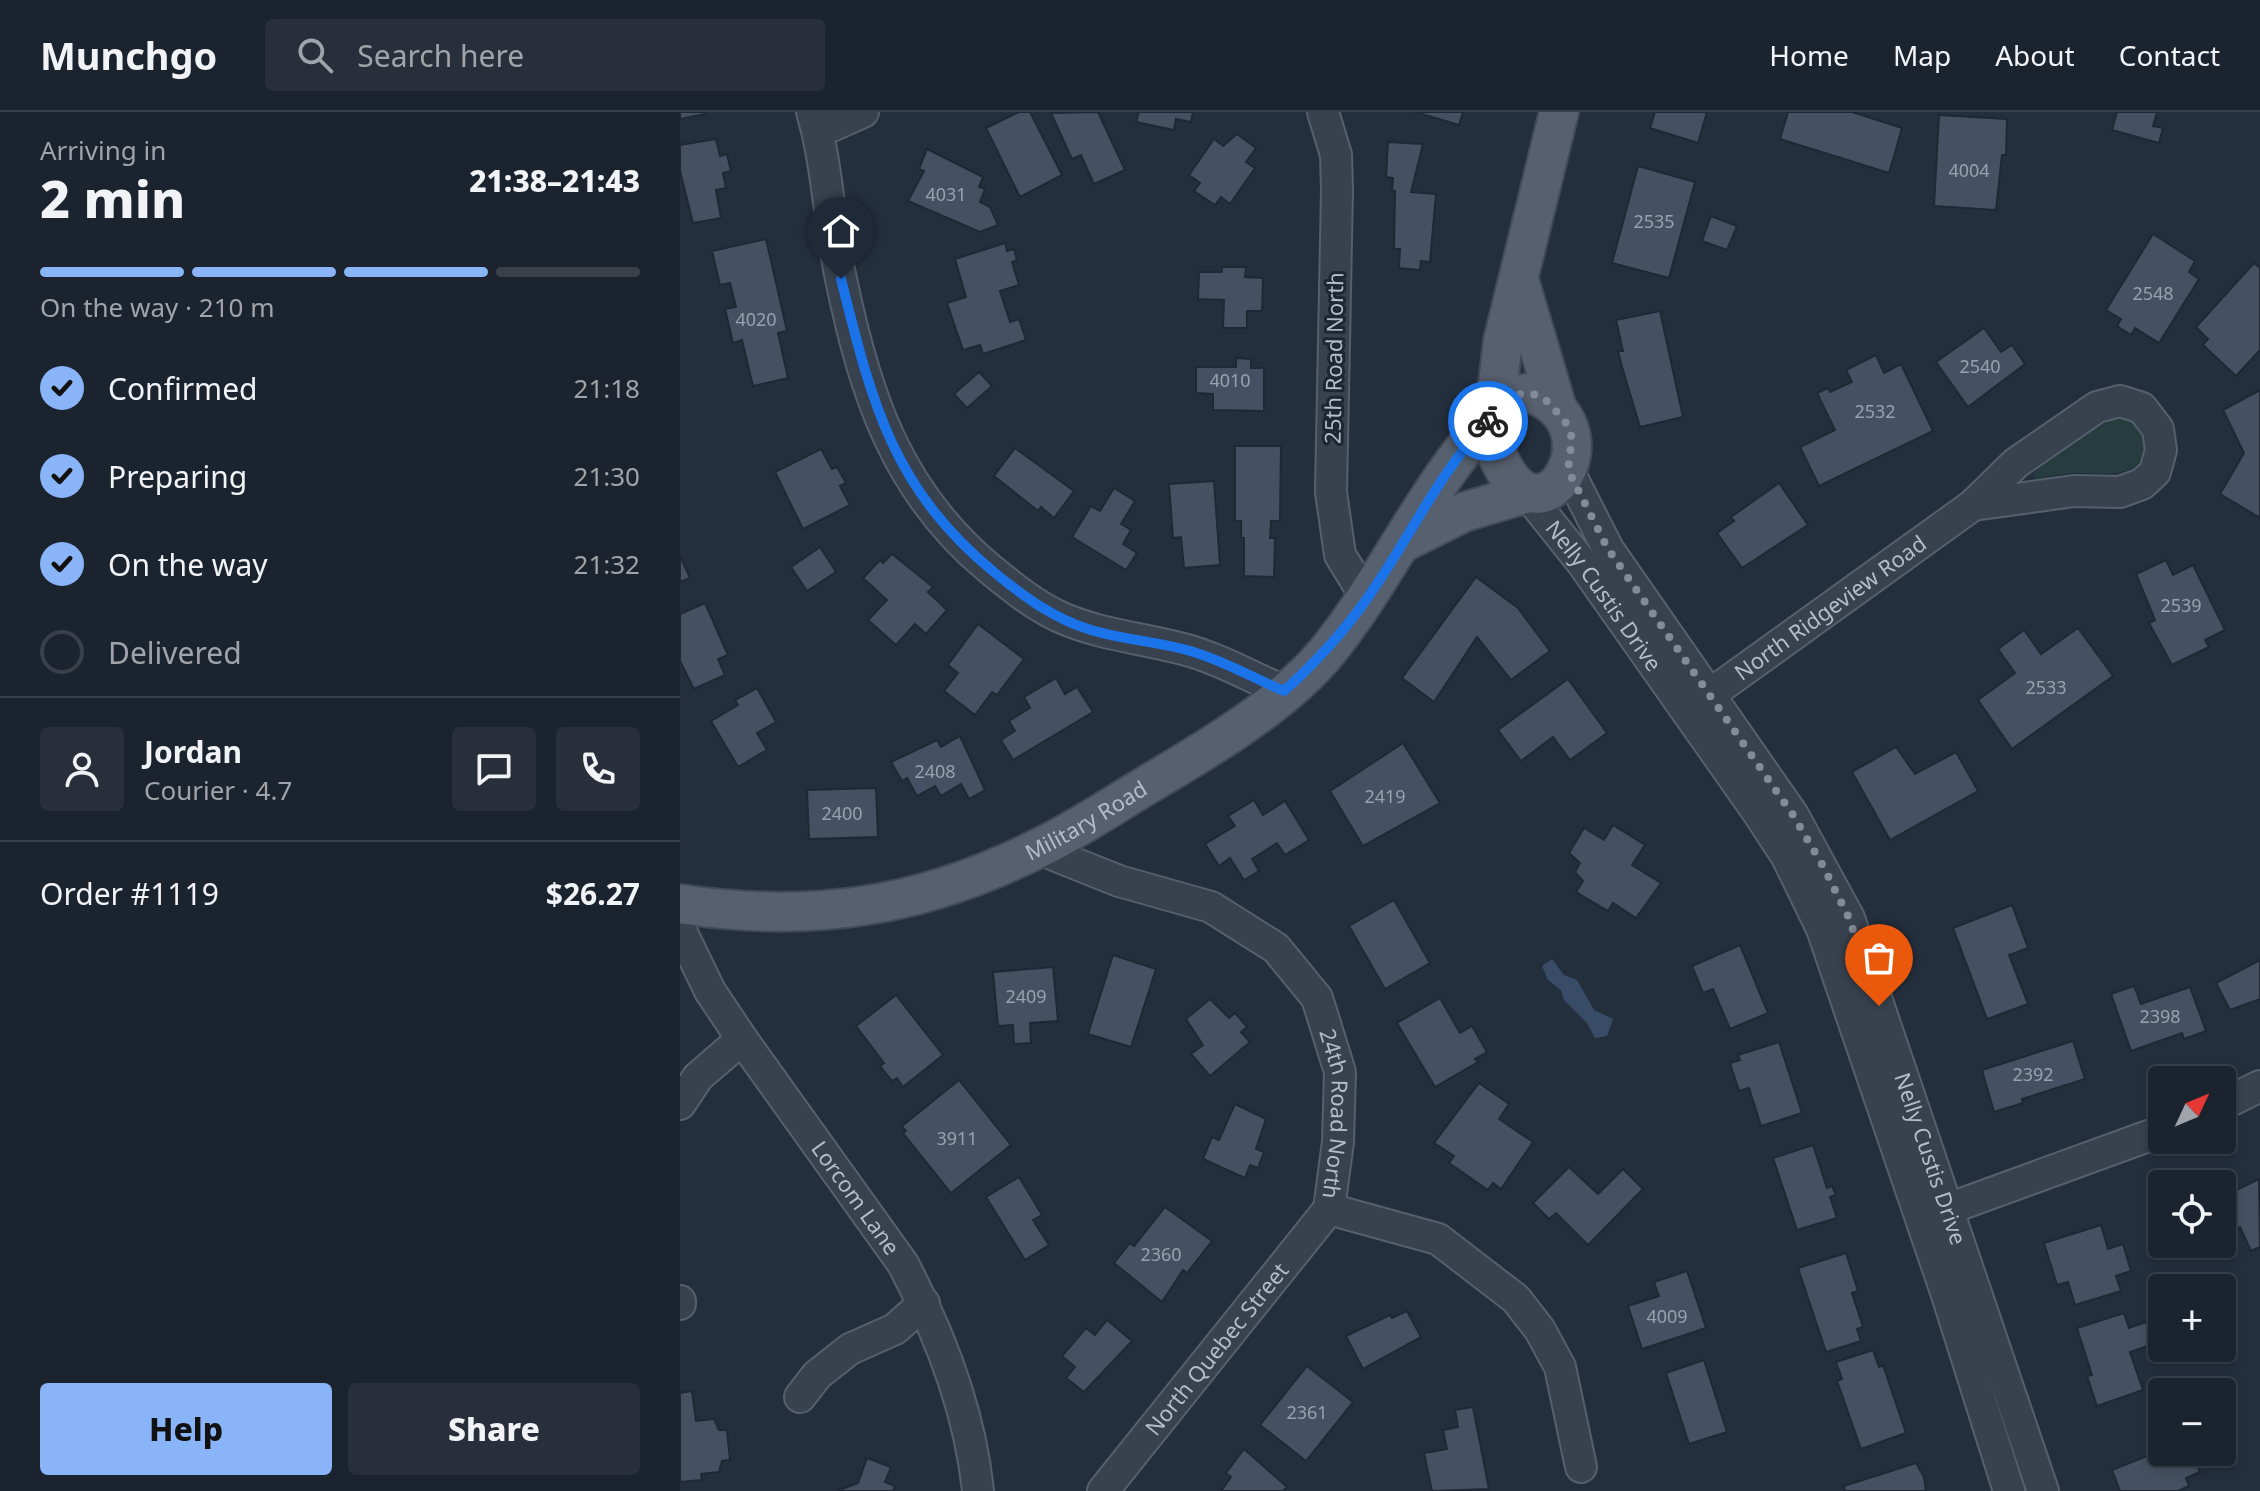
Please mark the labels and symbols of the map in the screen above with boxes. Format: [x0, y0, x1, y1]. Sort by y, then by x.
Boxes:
house number: 4004 [1948, 158, 1990, 182]
house number: 4031 [925, 182, 967, 206]
pin [807, 197, 875, 279]
house number: 2535 [1633, 209, 1675, 233]
street label: 25th Road North [1317, 272, 1349, 444]
house number: 2548 [2132, 281, 2174, 305]
house number: 4020 [735, 307, 777, 331]
house number: 2540 [1959, 354, 2001, 378]
house number: 4010 [1209, 368, 1251, 392]
courier [1448, 381, 1528, 461]
house number: 2532 [1854, 399, 1896, 423]
street label: Nelly Custis Drive [1540, 513, 1670, 677]
street label: North Ridgeview Road [1728, 528, 1932, 686]
house number: 2539 [2160, 593, 2202, 617]
house number: 2533 [2025, 675, 2067, 699]
house number: 2408 [914, 759, 956, 783]
street label: Military Road [1019, 773, 1152, 867]
house number: 2419 [1364, 784, 1406, 808]
house number: 2400 [821, 801, 863, 825]
pin [1845, 924, 1913, 1006]
house number: 2409 [1005, 984, 1047, 1008]
house number: 2398 [2139, 1004, 2181, 1028]
street label: 24th Road North [1313, 1025, 1356, 1201]
house number: 2392 [2012, 1062, 2054, 1086]
north arrow [2148, 1066, 2236, 1154]
street label: Nelly Custis Drive [1888, 1068, 1975, 1248]
house number: 3911 [936, 1126, 978, 1150]
street label: Lorcom Lane [805, 1134, 908, 1260]
house number: 2360 [1140, 1242, 1182, 1266]
street label: North Quebec Street [1138, 1256, 1294, 1441]
house number: 4009 [1646, 1304, 1688, 1328]
house number: 2361 [1286, 1400, 1328, 1424]

